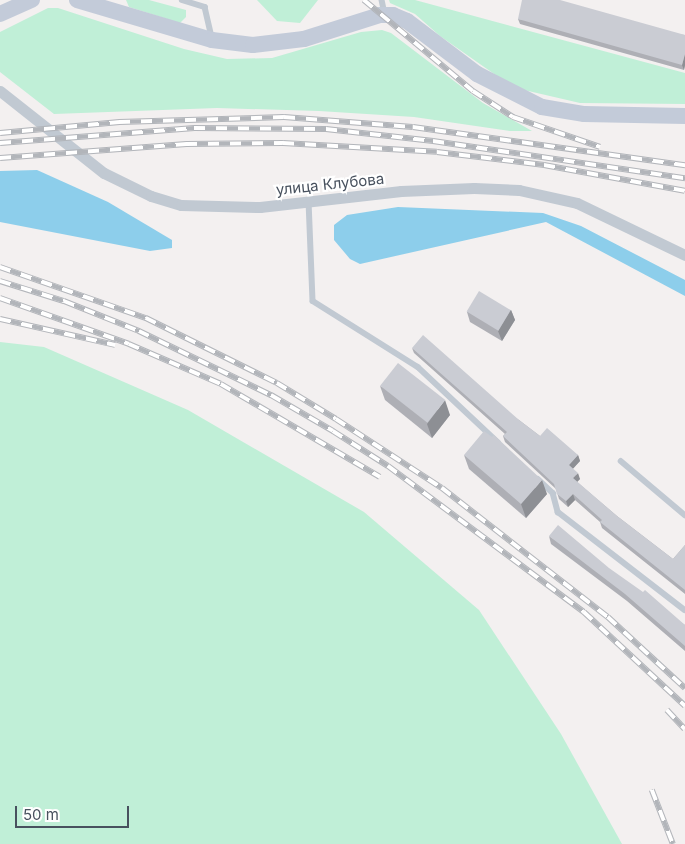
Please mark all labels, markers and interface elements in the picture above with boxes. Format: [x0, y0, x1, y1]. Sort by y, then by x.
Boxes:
street label: улица Клубова [275, 169, 385, 199]
scale bar [18, 796, 131, 828]
text: 50 m [23, 805, 59, 824]

